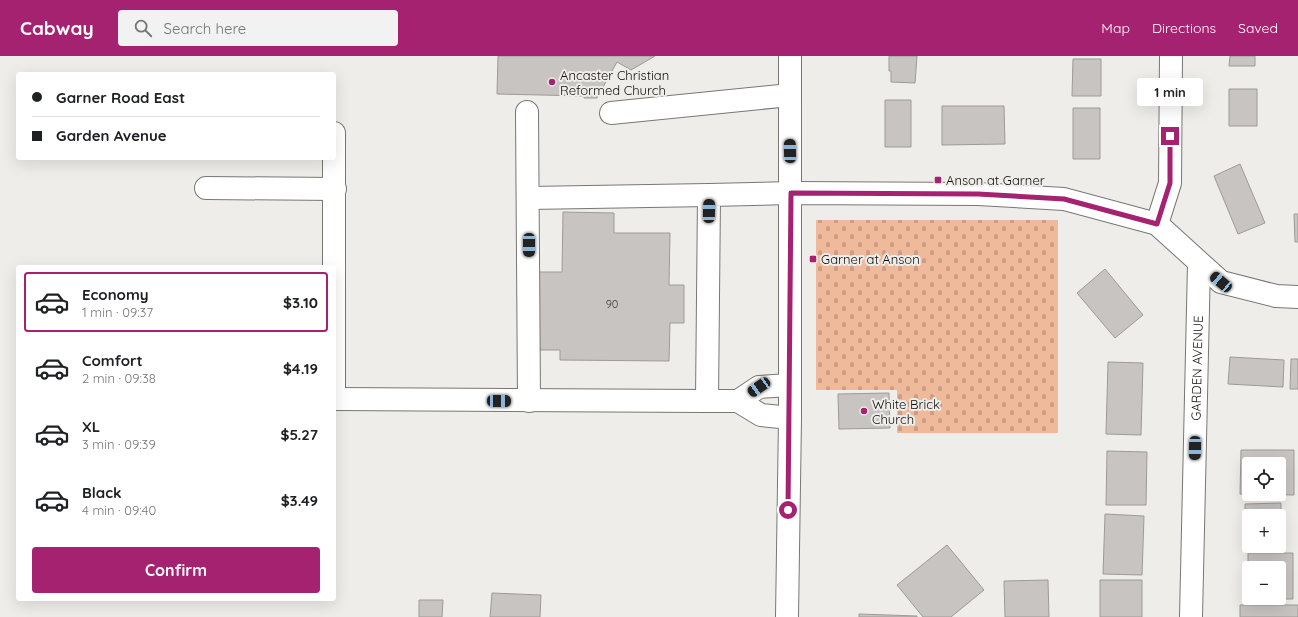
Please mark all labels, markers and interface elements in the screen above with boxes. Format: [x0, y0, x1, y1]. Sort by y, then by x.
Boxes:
search box [118, 10, 398, 46]
text: Cabway [20, 16, 94, 40]
icon: search [132, 17, 154, 39]
text: Search here [164, 19, 246, 38]
text: Map [1101, 19, 1130, 37]
text: Directions [1152, 19, 1216, 37]
text: Saved [1238, 19, 1278, 37]
place label: Ancaster Christian Reformed Church [560, 67, 669, 98]
marker: Ancaster Christian Reformed Church [547, 77, 557, 87]
callout: 1 min [1137, 78, 1203, 106]
text: 1 min [1154, 84, 1186, 100]
text: Garner Road East [56, 88, 185, 107]
text: Garden Avenue [56, 126, 167, 145]
route end [1161, 127, 1179, 145]
car [784, 139, 796, 163]
place label: Anson at Garner [946, 172, 1045, 188]
marker: Anson at Garner [933, 175, 943, 185]
car [703, 199, 715, 223]
car [523, 233, 535, 257]
place label: Garner at Anson [821, 251, 920, 267]
marker: Garner at Anson [808, 254, 818, 264]
car [1208, 270, 1234, 294]
icon: car [34, 284, 70, 320]
text: Economy [82, 285, 149, 304]
text: $3.10 [283, 293, 318, 312]
house number: 90 [606, 297, 618, 311]
text: 1 min · 09:37 [82, 304, 153, 320]
street label: GARDEN AVENUE [1187, 315, 1206, 421]
icon: car [34, 350, 70, 386]
text: Comfort [82, 351, 143, 370]
text: $4.19 [283, 359, 318, 378]
text: 2 min · 09:38 [82, 370, 156, 386]
car [746, 375, 772, 399]
car [487, 395, 511, 407]
place label: White Brick Church [872, 396, 940, 427]
marker: White Brick Church [859, 406, 869, 416]
icon: car [34, 416, 70, 452]
text: XL [82, 417, 100, 436]
text: $5.27 [280, 425, 318, 444]
text: 3 min · 09:39 [82, 436, 156, 452]
car [1189, 436, 1201, 460]
map controls [1242, 457, 1286, 605]
button: locate [1242, 457, 1286, 501]
icon: car [34, 482, 70, 518]
text: Black [82, 483, 122, 502]
text: $3.49 [281, 491, 318, 510]
route start [779, 501, 797, 519]
text: 4 min · 09:40 [82, 502, 156, 518]
button: + [1242, 509, 1286, 553]
button: Confirm [32, 547, 320, 593]
button: − [1242, 561, 1286, 605]

